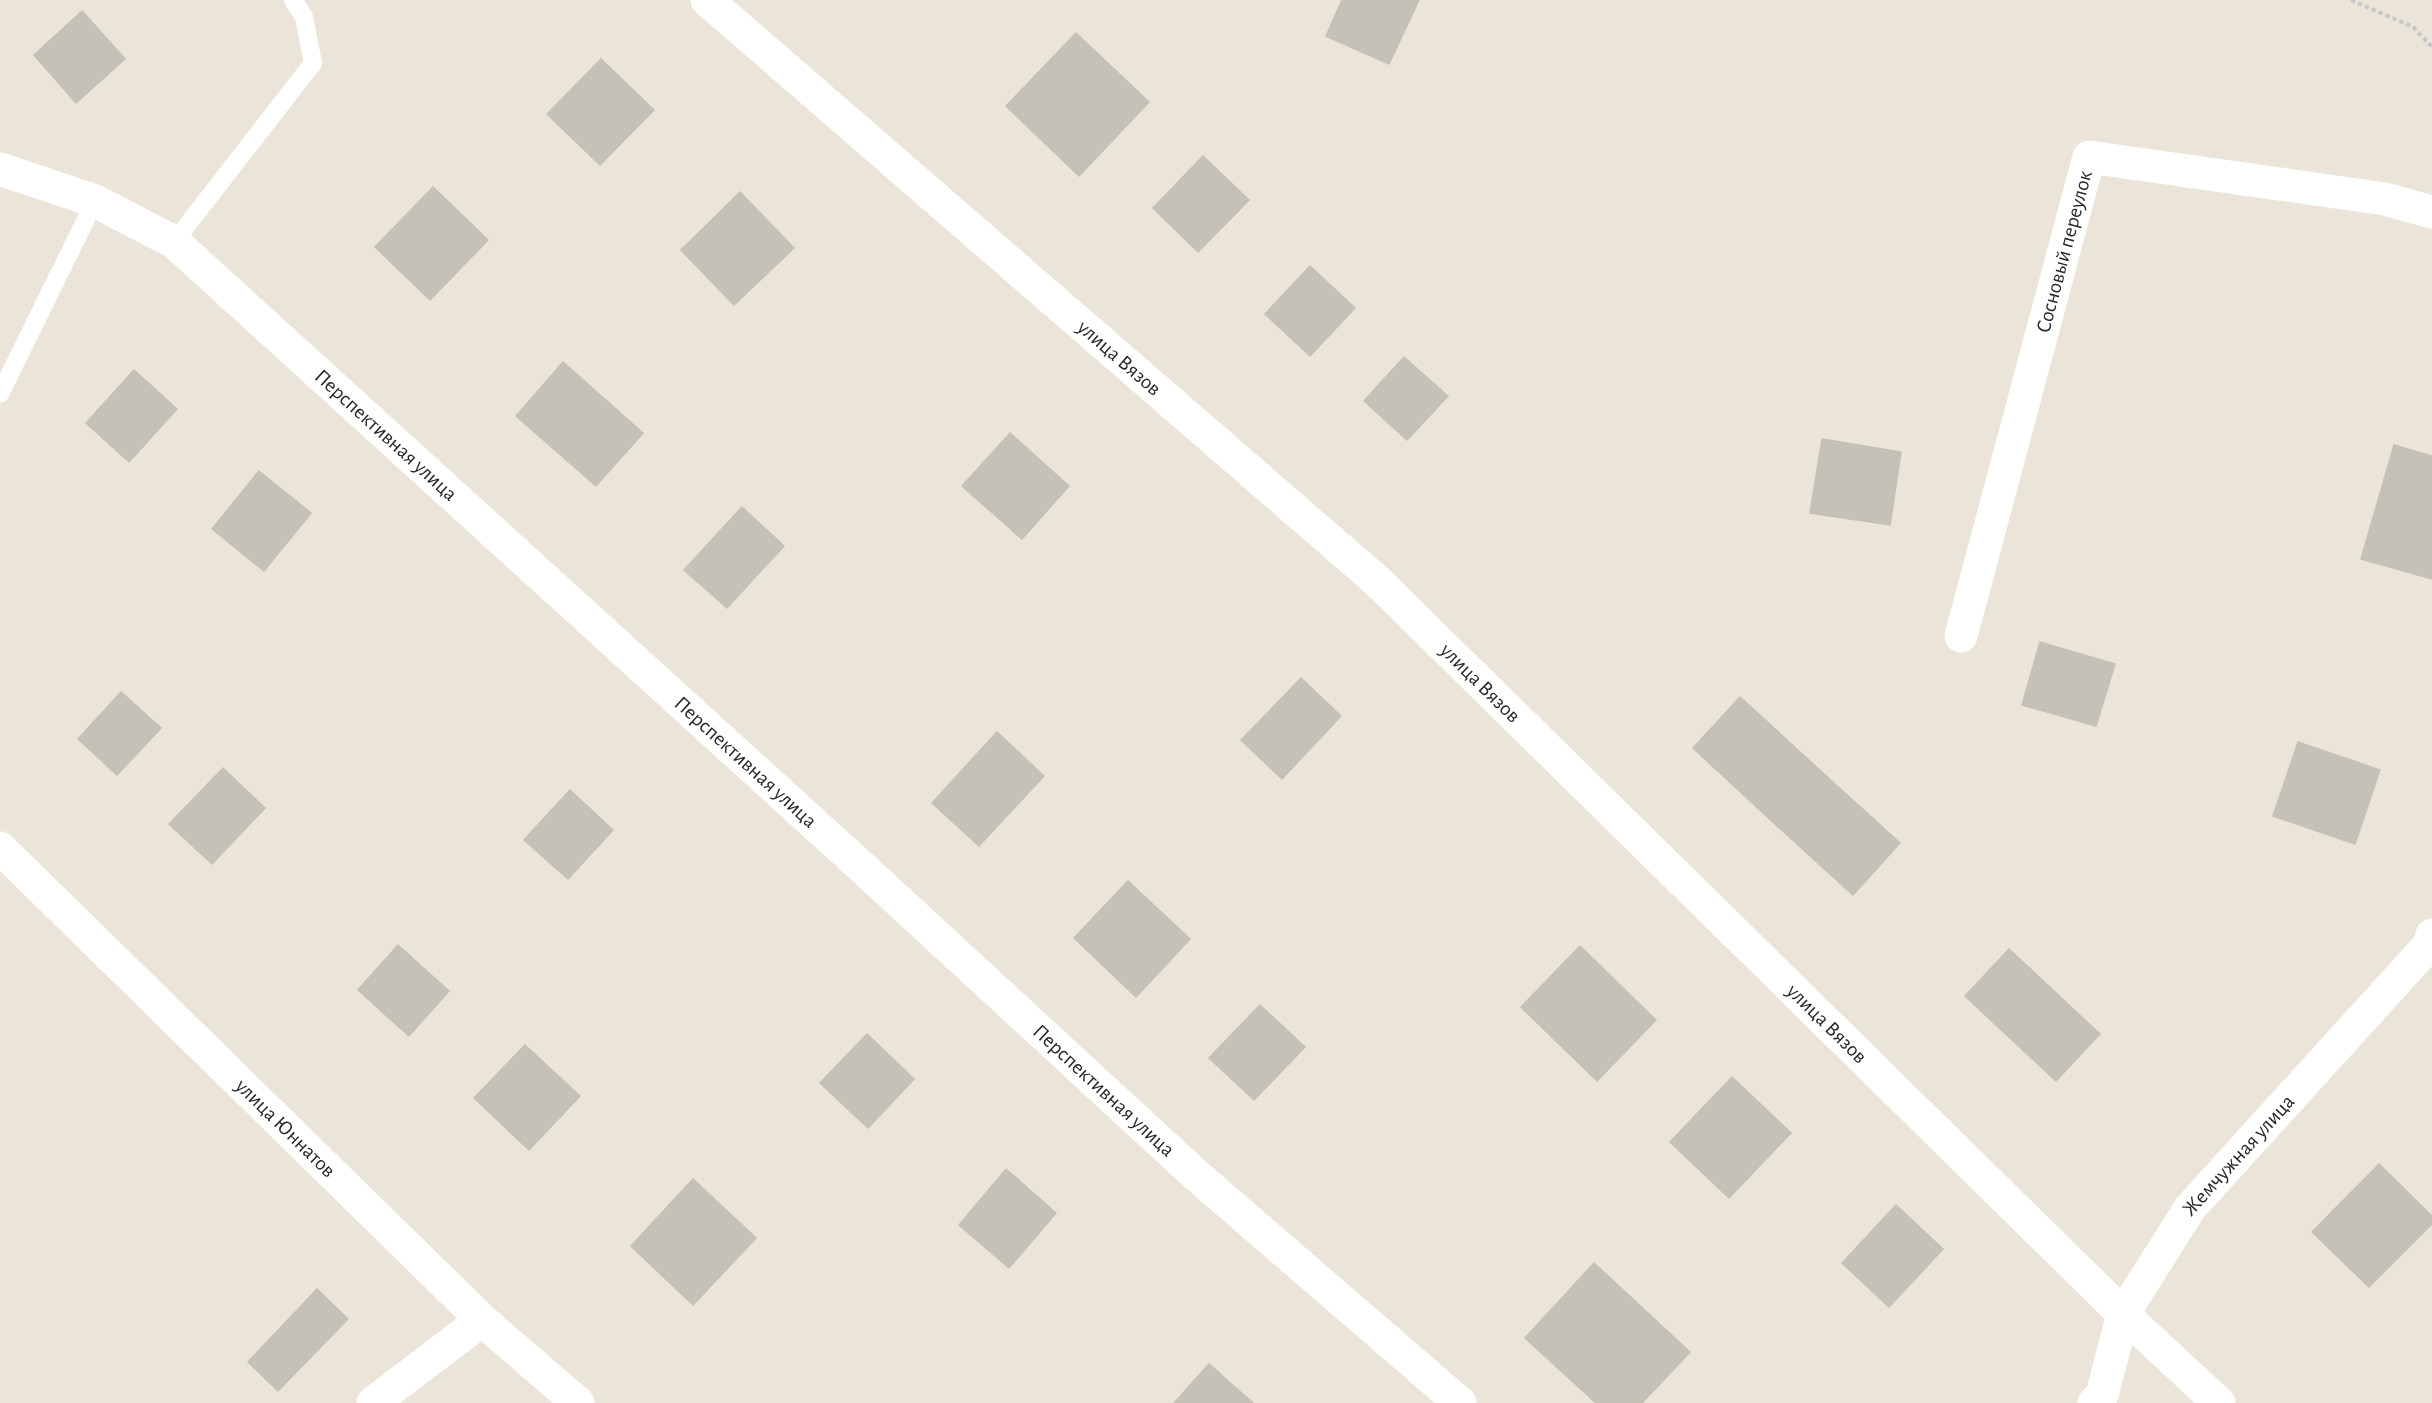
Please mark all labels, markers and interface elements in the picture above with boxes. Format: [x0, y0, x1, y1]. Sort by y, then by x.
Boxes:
street label: Сосновый переулок [2032, 168, 2096, 335]
street label: улица Вязов [1073, 315, 1165, 399]
street label: Перспективная улица [311, 365, 462, 505]
street label: улица Вязов [1436, 638, 1525, 726]
street label: Перспективная улица [671, 692, 821, 832]
street label: улица Вязов [1782, 979, 1871, 1067]
street label: Перспективная улица [1029, 1020, 1179, 1161]
street label: улица Юннатов [231, 1074, 340, 1181]
street label: Жемчужная улица [2178, 1090, 2298, 1220]

